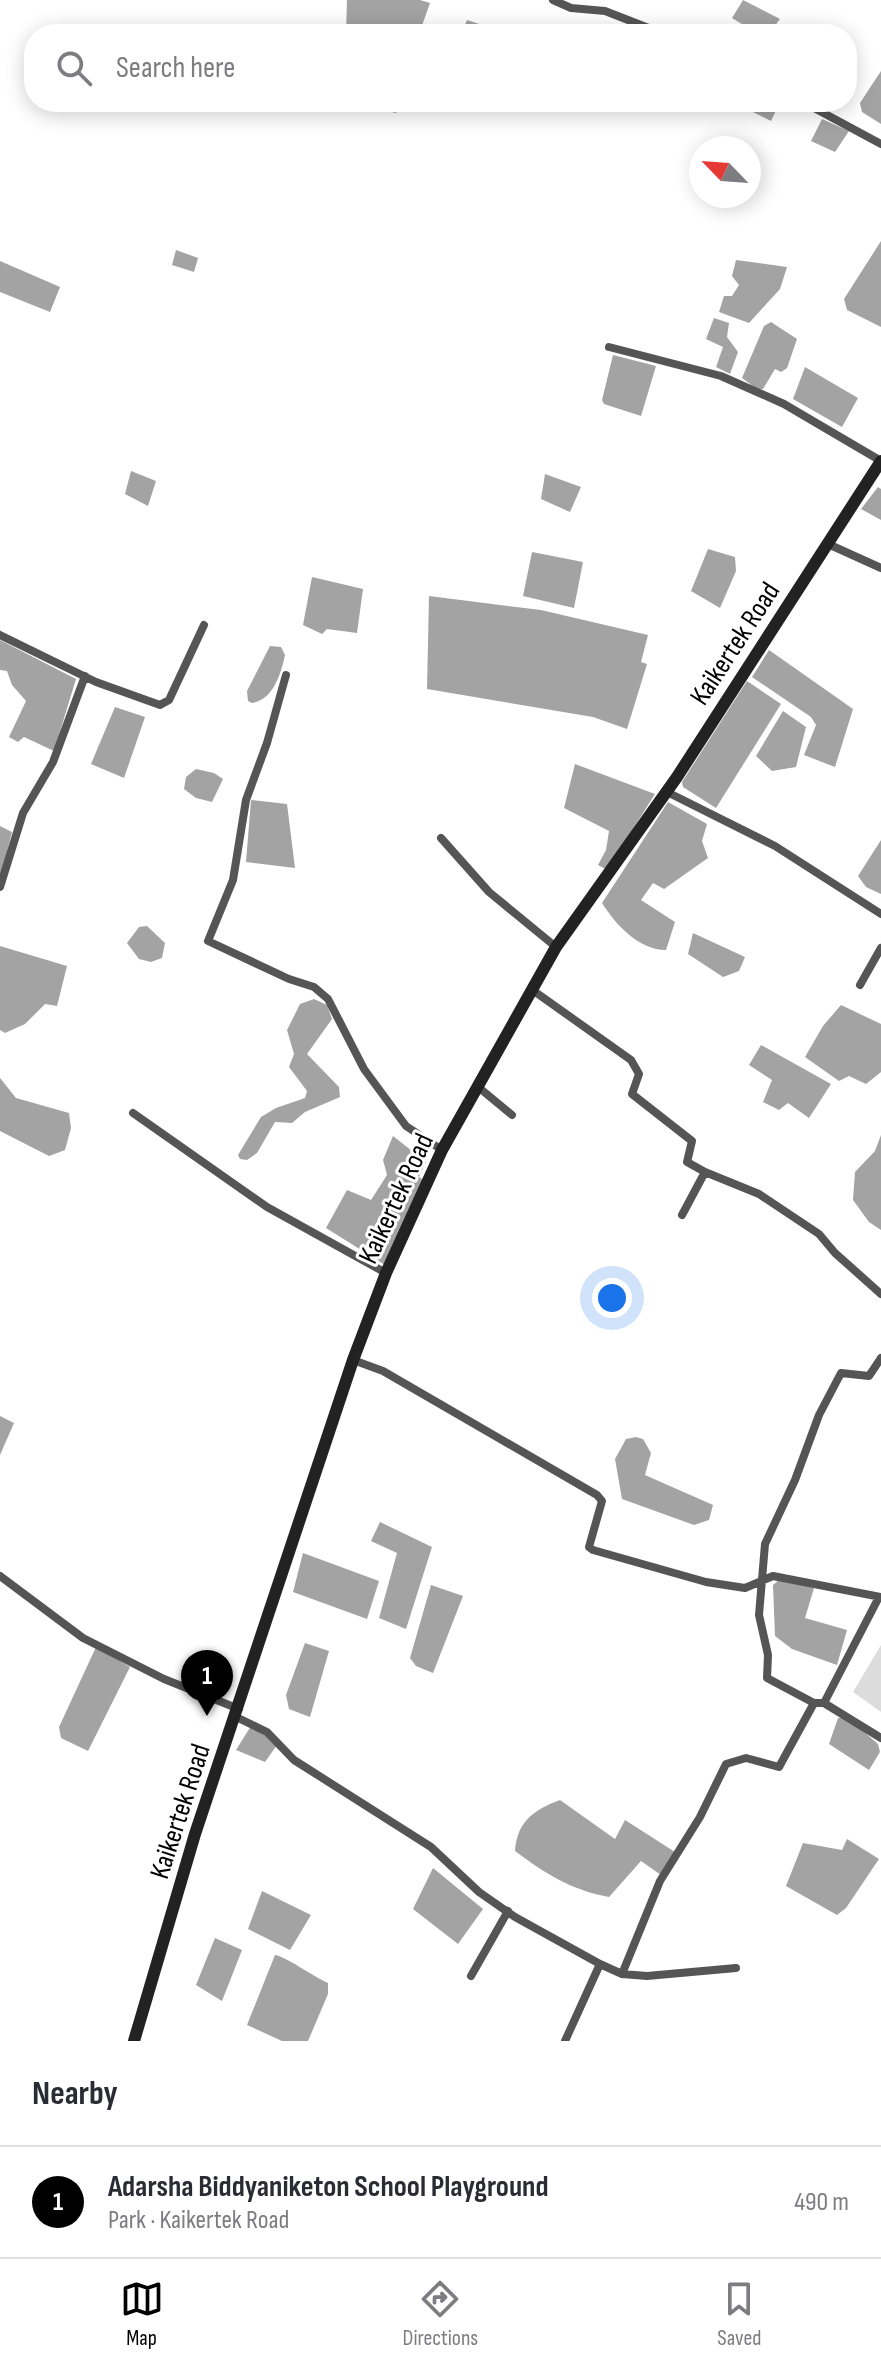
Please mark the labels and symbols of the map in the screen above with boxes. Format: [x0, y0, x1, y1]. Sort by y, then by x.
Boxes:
north arrow [689, 136, 761, 208]
street label: Kaikertek Road [683, 576, 787, 711]
street label: Kaikertek Road [352, 1128, 441, 1269]
your location [592, 1278, 632, 1318]
pin: 1 [181, 1650, 233, 1716]
street label: Kaikertek Road [143, 1740, 218, 1883]

